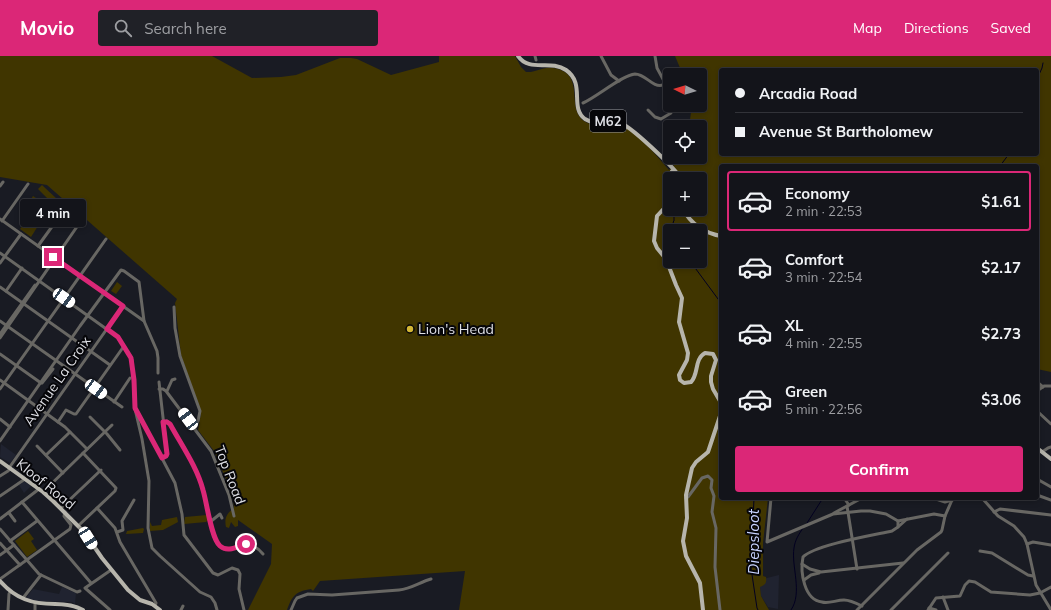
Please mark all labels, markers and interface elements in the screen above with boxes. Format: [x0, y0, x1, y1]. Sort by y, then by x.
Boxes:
search box [98, 10, 378, 46]
text: Movio [20, 16, 74, 40]
icon: search [112, 17, 134, 39]
text: Search here [144, 19, 227, 38]
text: Map [853, 19, 882, 37]
text: Directions [904, 19, 969, 37]
text: Saved [991, 19, 1031, 37]
north arrow [663, 68, 707, 112]
map controls [663, 68, 707, 268]
text: Arcadia Road [759, 84, 857, 103]
road number: M62 [590, 110, 626, 132]
button: locate [663, 120, 707, 164]
text: Avenue St Bartholomew [759, 122, 933, 141]
button: + [663, 172, 707, 216]
icon: car [737, 183, 773, 219]
text: Economy [785, 184, 850, 203]
text: $1.61 [981, 192, 1021, 211]
callout: 4 min [20, 199, 86, 227]
text: 2 min · 22:53 [785, 203, 862, 219]
text: 4 min [36, 205, 70, 221]
button: − [663, 224, 707, 268]
route end [44, 248, 62, 266]
icon: car [737, 249, 773, 285]
text: Comfort [785, 250, 843, 269]
text: $2.17 [981, 258, 1021, 277]
text: 3 min · 22:54 [785, 269, 862, 285]
car [51, 286, 77, 310]
icon: car [737, 315, 773, 351]
text: XL [785, 316, 803, 335]
place label: Lion's Head [418, 320, 494, 338]
marker: Lion's Head [405, 324, 415, 334]
text: $2.73 [981, 324, 1021, 343]
street label: Avenue La Croix [19, 332, 95, 429]
text: 4 min · 22:55 [785, 335, 862, 351]
car [83, 377, 109, 401]
icon: car [737, 381, 773, 417]
text: Green [785, 382, 827, 401]
text: $3.06 [981, 390, 1021, 409]
text: 5 min · 22:56 [785, 401, 862, 417]
car [176, 406, 200, 432]
street label: Top Road [211, 443, 249, 507]
button: Confirm [735, 446, 1023, 492]
street label: Kloof Road [13, 455, 79, 513]
water label: Diepsloot [744, 509, 763, 575]
car [77, 525, 99, 551]
route start [237, 535, 255, 553]

